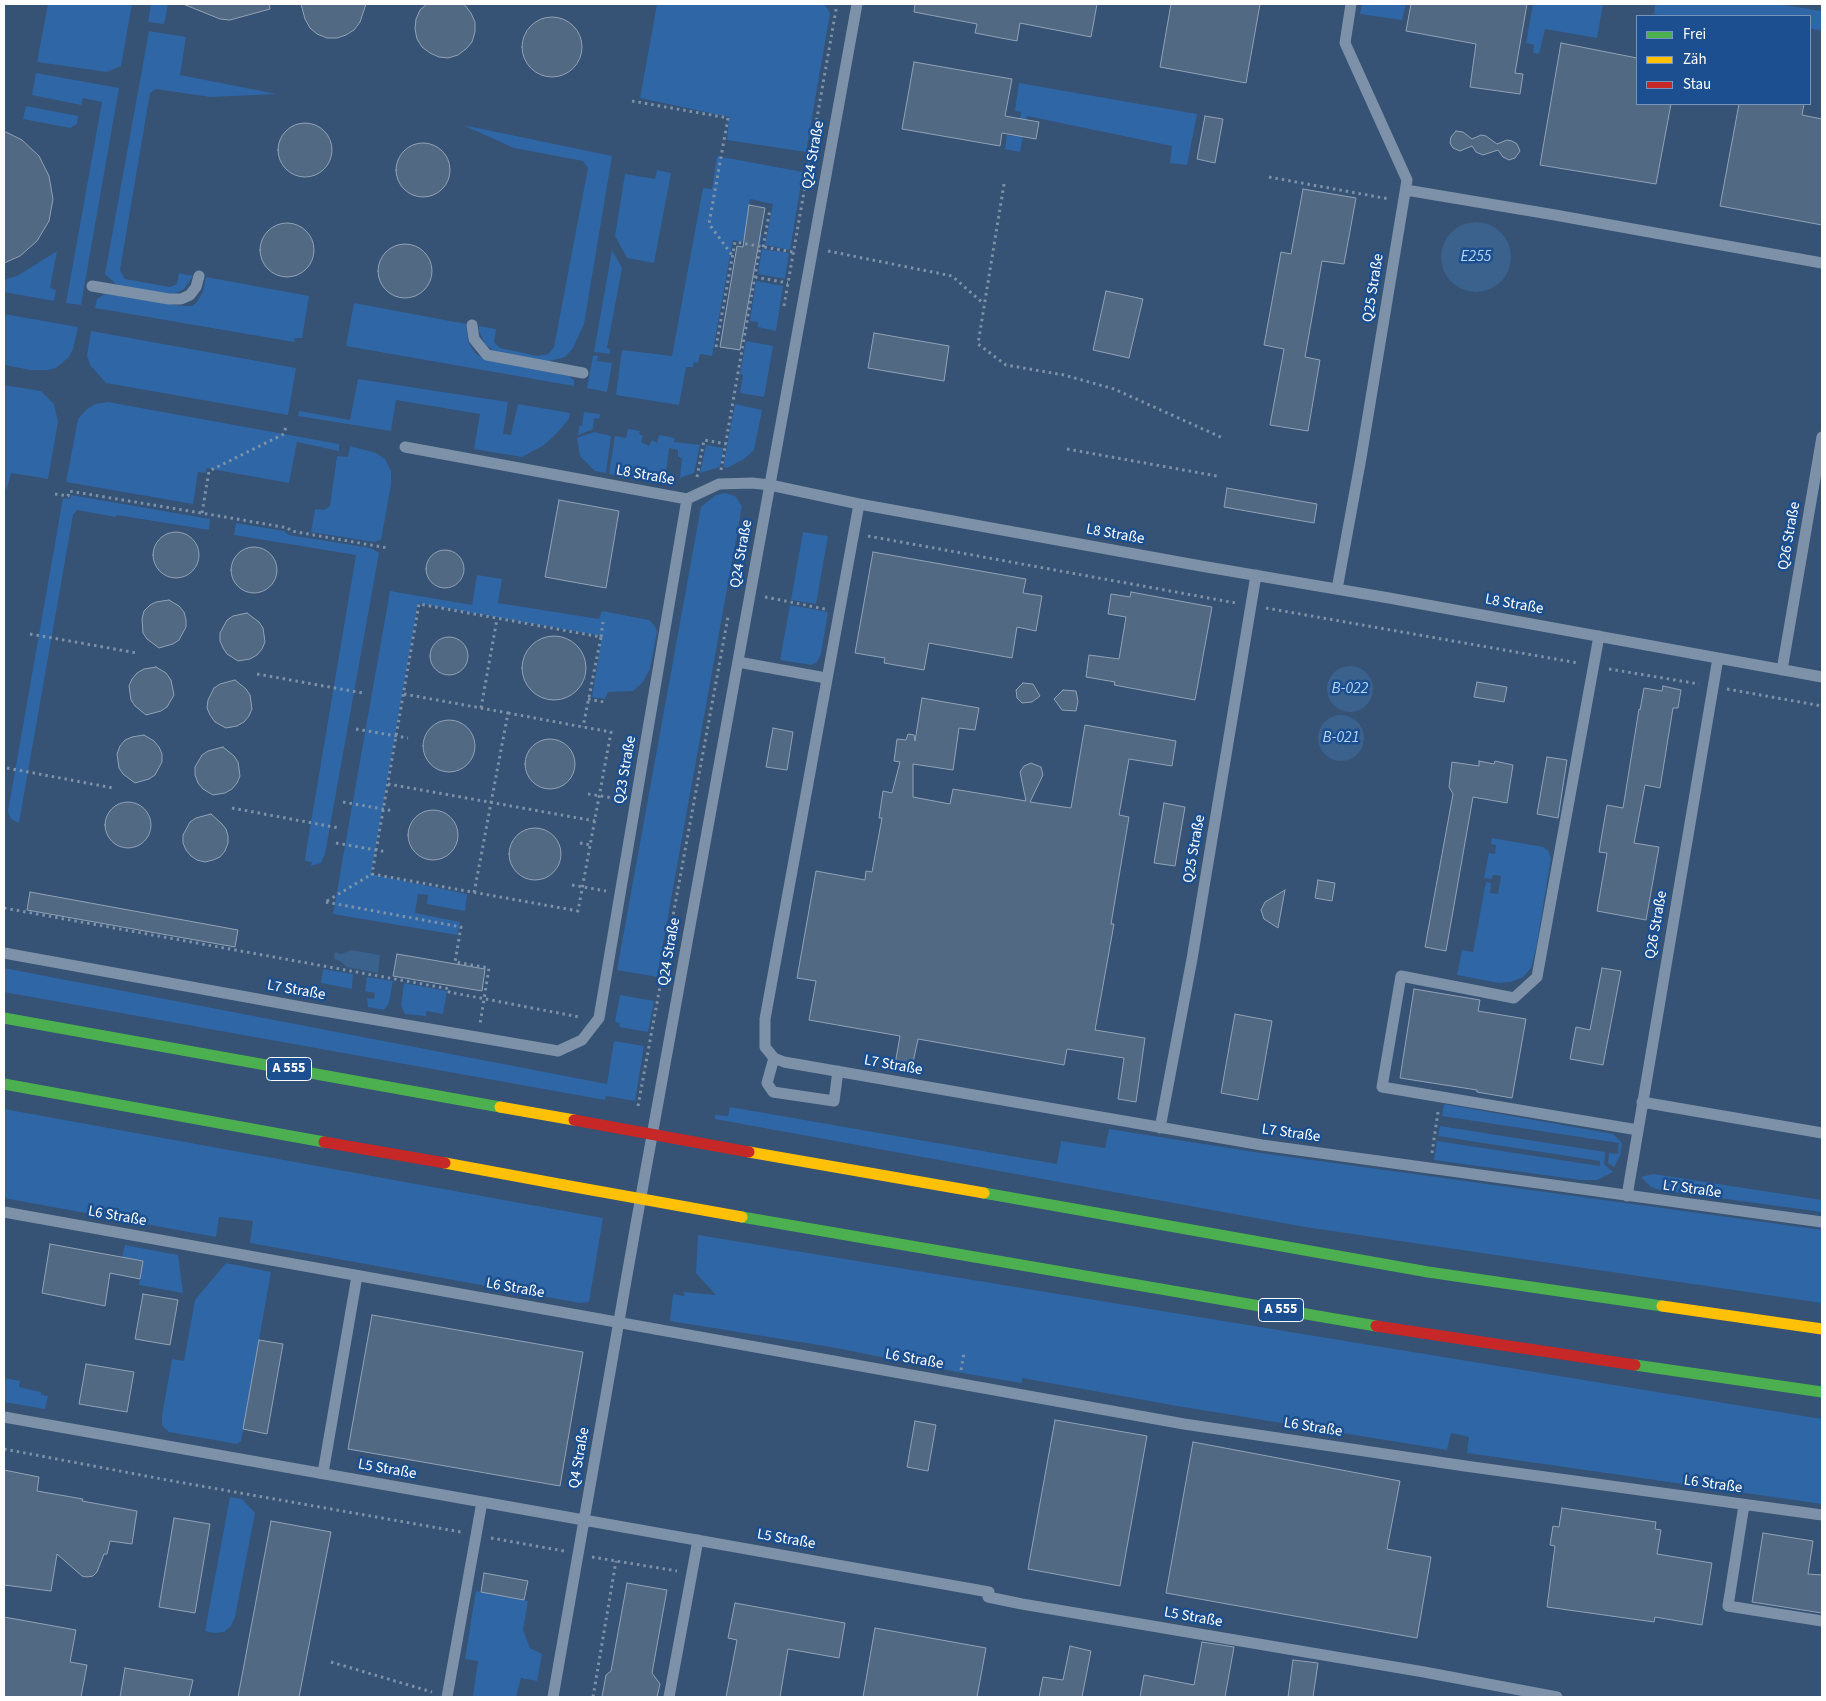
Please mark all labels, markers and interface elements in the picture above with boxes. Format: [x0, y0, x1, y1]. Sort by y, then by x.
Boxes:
legend [1636, 15, 1811, 105]
text: Frei [1683, 24, 1706, 45]
text: Zäh [1683, 49, 1707, 70]
text: Stau [1683, 74, 1711, 95]
street label: Q24 Straße [799, 119, 829, 191]
water label: E255 [1460, 247, 1492, 267]
street label: Q25 Straße [1360, 252, 1388, 324]
street label: L8 Straße [614, 462, 676, 490]
street label: Q26 Straße [1775, 500, 1805, 572]
street label: Q24 Straße [727, 518, 757, 590]
street label: L8 Straße [1084, 521, 1146, 549]
street label: L8 Straße [1483, 591, 1545, 619]
water label: B-022 [1332, 679, 1368, 699]
water label: B-021 [1323, 728, 1359, 748]
street label: Q23 Straße [611, 734, 641, 806]
street label: Q25 Straße [1180, 813, 1210, 885]
street label: Q26 Straße [1642, 889, 1672, 961]
street label: Q24 Straße [655, 916, 685, 988]
street label: L7 Straße [265, 977, 327, 1005]
street label: L7 Straße [862, 1052, 924, 1080]
road number: A 555 [266, 1058, 312, 1080]
street label: L7 Straße [1261, 1121, 1321, 1147]
street label: L7 Straße [1662, 1177, 1722, 1203]
street label: L6 Straße [86, 1203, 148, 1231]
street label: L6 Straße [484, 1275, 546, 1303]
road number: A 555 [1258, 1298, 1304, 1322]
street label: L6 Straße [883, 1346, 945, 1374]
street label: L6 Straße [1282, 1414, 1344, 1442]
street label: Q4 Straße [566, 1426, 594, 1490]
street label: L5 Straße [356, 1456, 418, 1484]
street label: L6 Straße [1683, 1472, 1743, 1498]
street label: L5 Straße [755, 1526, 817, 1554]
street label: L5 Straße [1162, 1604, 1224, 1632]

